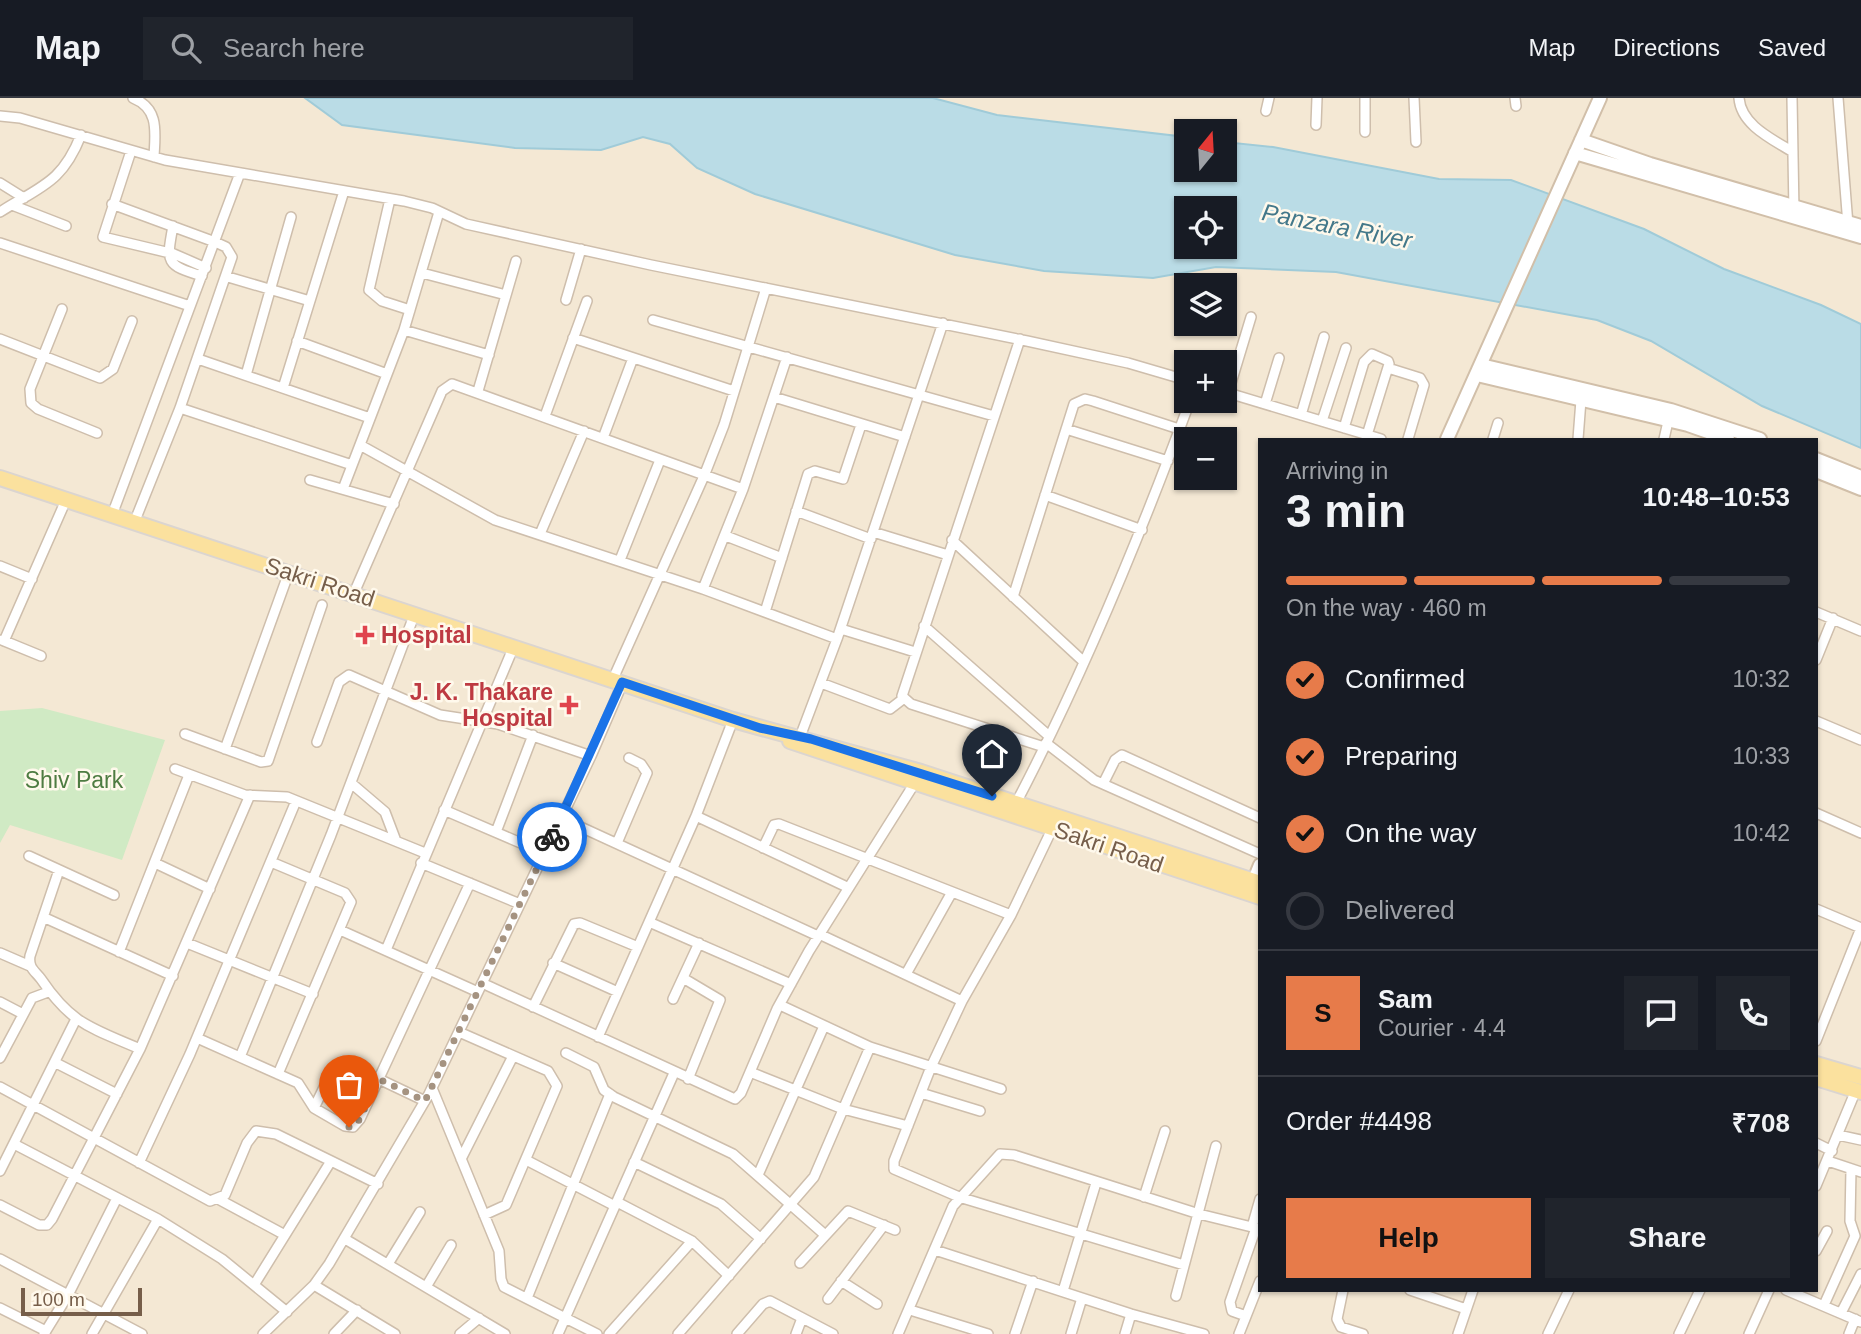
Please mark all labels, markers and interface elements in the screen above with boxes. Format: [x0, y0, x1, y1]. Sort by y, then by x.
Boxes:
search box [143, 17, 633, 80]
text: Map [35, 29, 101, 66]
icon: search [167, 29, 205, 67]
text: Search here [223, 33, 365, 63]
text: Map [1529, 34, 1575, 61]
text: Directions [1613, 34, 1720, 61]
text: Saved [1758, 34, 1826, 61]
north arrow [1174, 119, 1237, 182]
map controls [1174, 119, 1237, 490]
button: locate [1174, 196, 1237, 259]
water label: Panzara River [1260, 198, 1415, 254]
button: layers [1174, 273, 1237, 336]
button: + [1174, 350, 1237, 413]
button: − [1174, 427, 1237, 490]
text: Arriving in [1286, 458, 1388, 484]
text: 10:48–10:53 [1643, 482, 1790, 512]
text: 3 min [1286, 485, 1406, 537]
street label: Sakri Road [262, 552, 378, 612]
text: On the way · 460 m [1286, 595, 1487, 621]
place label: Hospital [381, 622, 472, 648]
marker: Hospital [355, 625, 375, 645]
icon: check [1286, 661, 1324, 699]
text: Confirmed [1345, 664, 1465, 694]
text: 10:32 [1732, 666, 1790, 692]
place label: J. K. Thakare Hospital [410, 679, 553, 731]
marker: J. K. Thakare Hospital [559, 695, 579, 715]
pin [962, 724, 1022, 796]
icon: home [973, 735, 1011, 773]
icon: check [1286, 738, 1324, 776]
text: Preparing [1345, 741, 1458, 771]
text: 10:33 [1732, 743, 1790, 769]
park label: Shiv Park [25, 767, 124, 793]
courier [517, 802, 587, 872]
icon: check [1286, 815, 1324, 853]
street label: Sakri Road [1051, 816, 1167, 878]
icon: bike [533, 818, 571, 856]
text: On the way [1345, 818, 1477, 848]
text: 10:42 [1732, 820, 1790, 846]
text: Delivered [1345, 895, 1455, 925]
button: chat [1624, 976, 1698, 1050]
button: phone [1716, 976, 1790, 1050]
text: Sam [1378, 984, 1433, 1014]
text: S [1314, 998, 1332, 1028]
text: Courier · 4.4 [1378, 1015, 1506, 1041]
pin [319, 1055, 379, 1127]
icon: bag [330, 1066, 368, 1104]
text: Order #4498 [1286, 1106, 1432, 1136]
text: ₹708 [1732, 1108, 1790, 1138]
button: Help [1286, 1198, 1531, 1278]
button: Share [1545, 1198, 1790, 1278]
scale bar [21, 1285, 142, 1317]
text: 100 m [32, 1289, 85, 1310]

